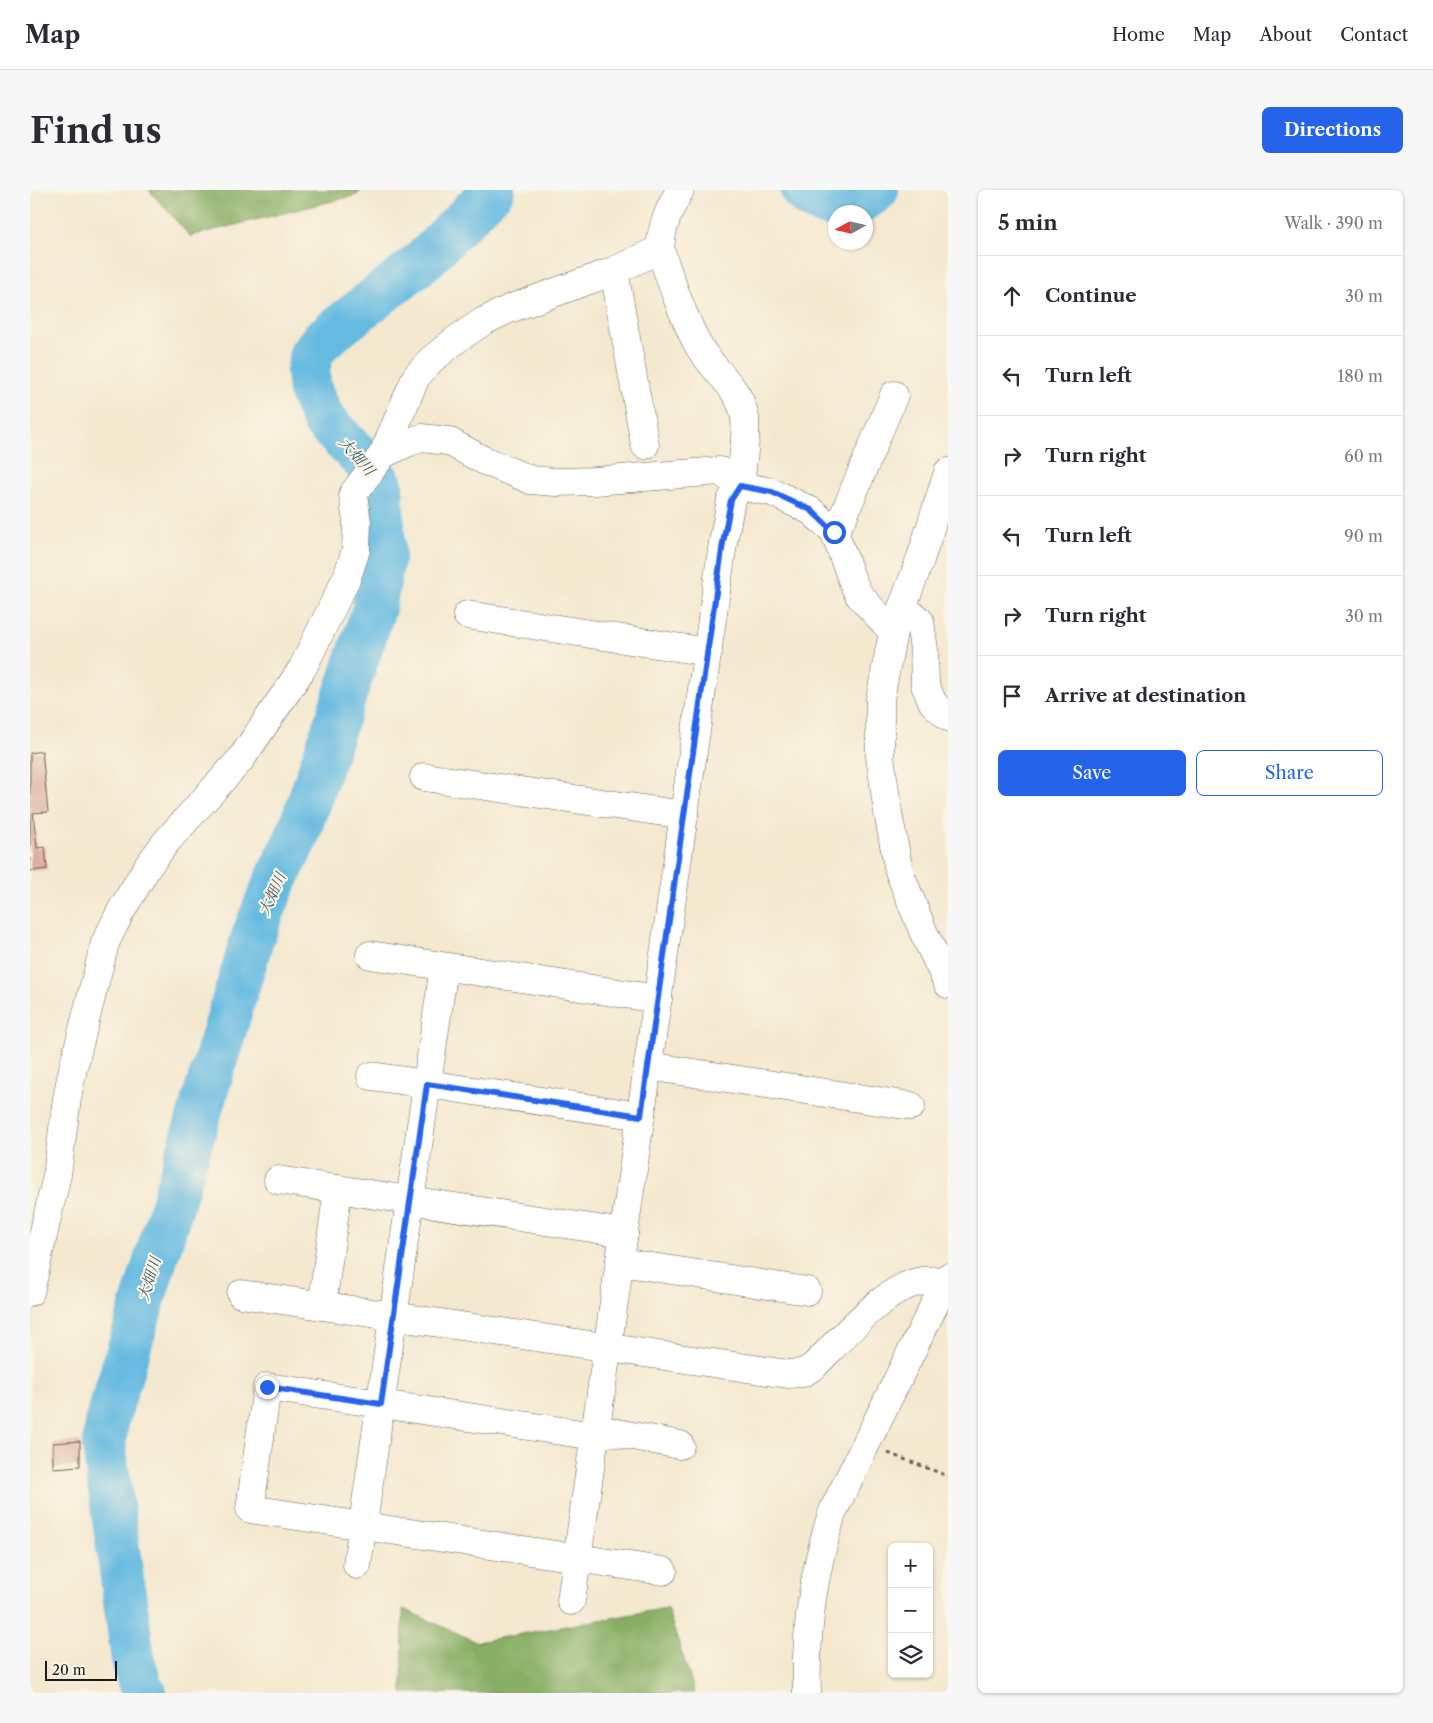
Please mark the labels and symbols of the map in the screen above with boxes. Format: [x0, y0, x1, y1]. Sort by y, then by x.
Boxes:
north arrow [828, 205, 873, 250]
water label: 大畑川 [335, 433, 380, 481]
route start [823, 521, 846, 544]
water label: 大畑川 [254, 868, 291, 918]
water label: 大畑川 [133, 1253, 165, 1303]
route end [256, 1376, 279, 1399]
scale bar [45, 1658, 118, 1681]

